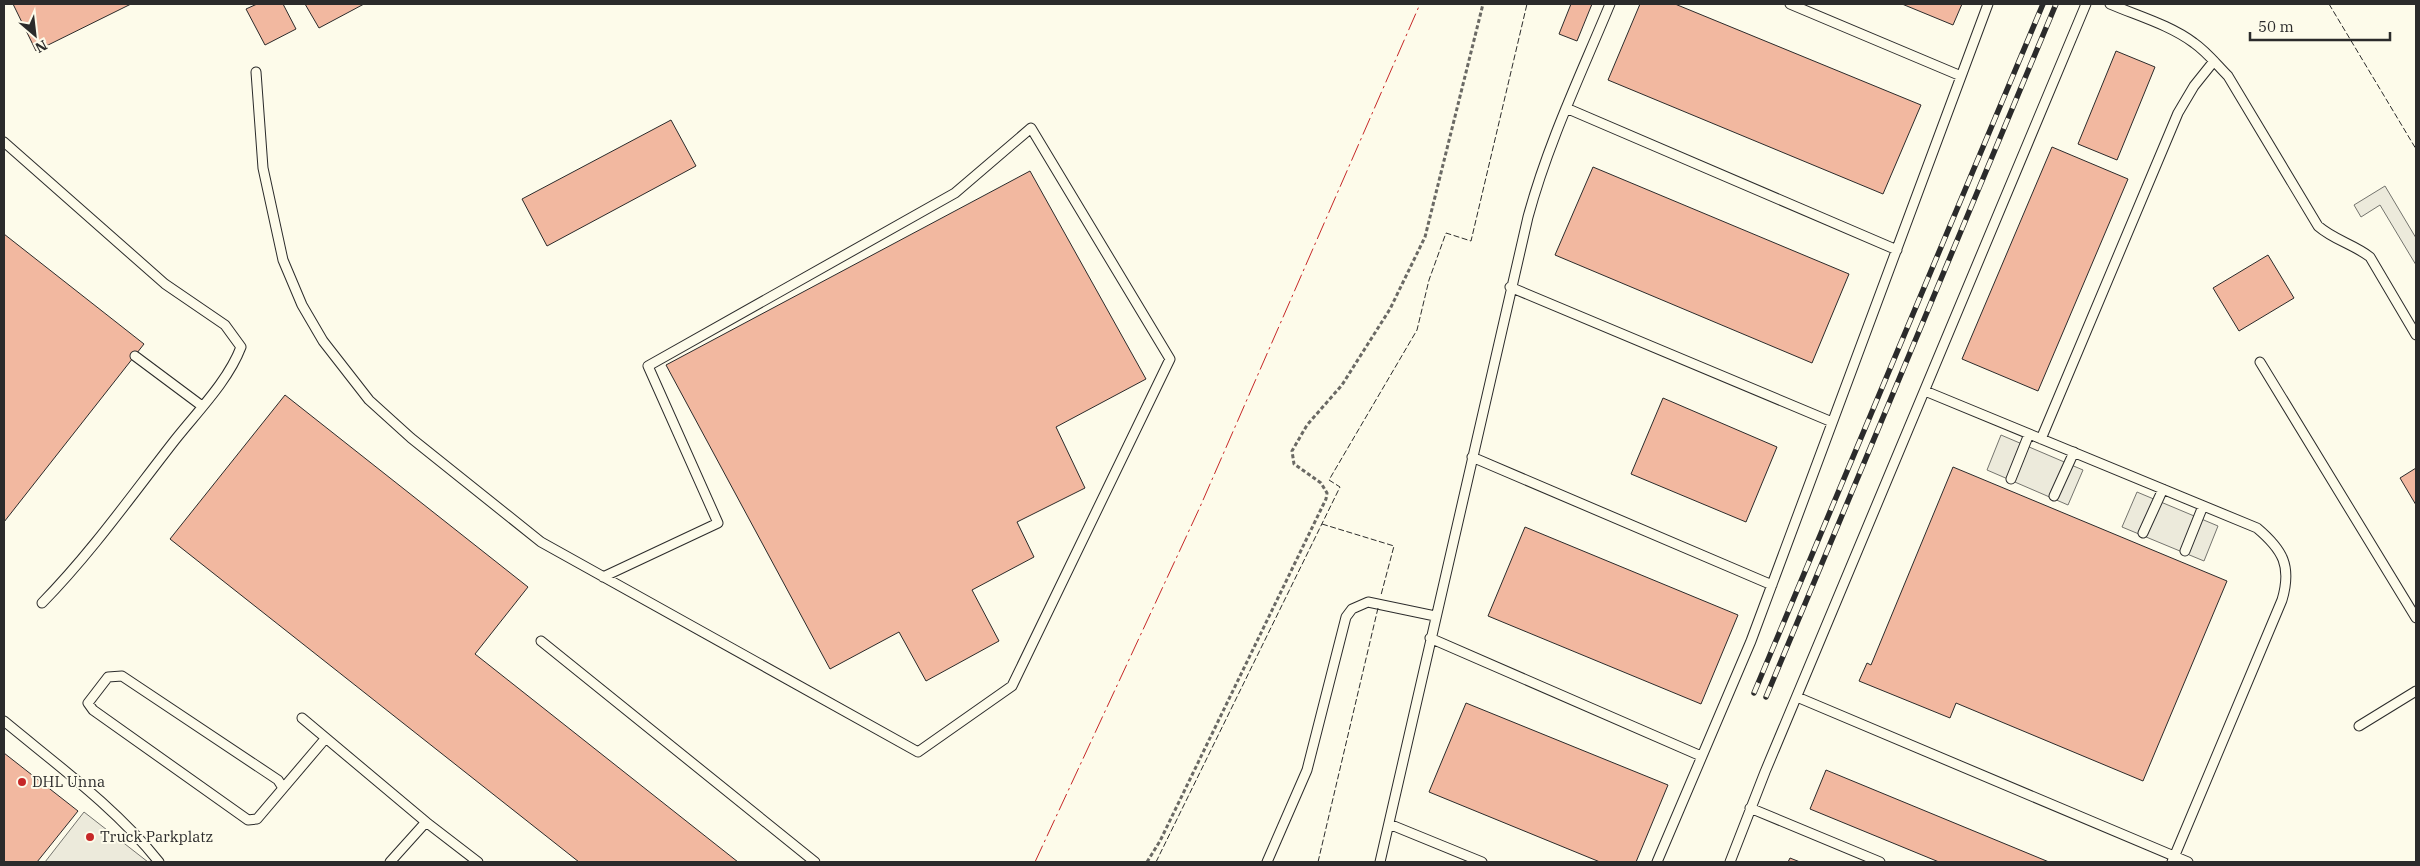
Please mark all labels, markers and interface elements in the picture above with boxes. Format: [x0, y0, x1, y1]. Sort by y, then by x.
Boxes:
north arrow [10, 10, 60, 60]
scale bar [2250, 10, 2390, 42]
text: 50 m [2258, 17, 2294, 36]
text: N [32, 36, 50, 57]
place label: DHL Unna [32, 772, 105, 791]
marker: DHL Unna [16, 776, 28, 788]
place label: Truck Parkplatz [100, 827, 213, 846]
marker: Truck Parkplatz [84, 831, 96, 843]

